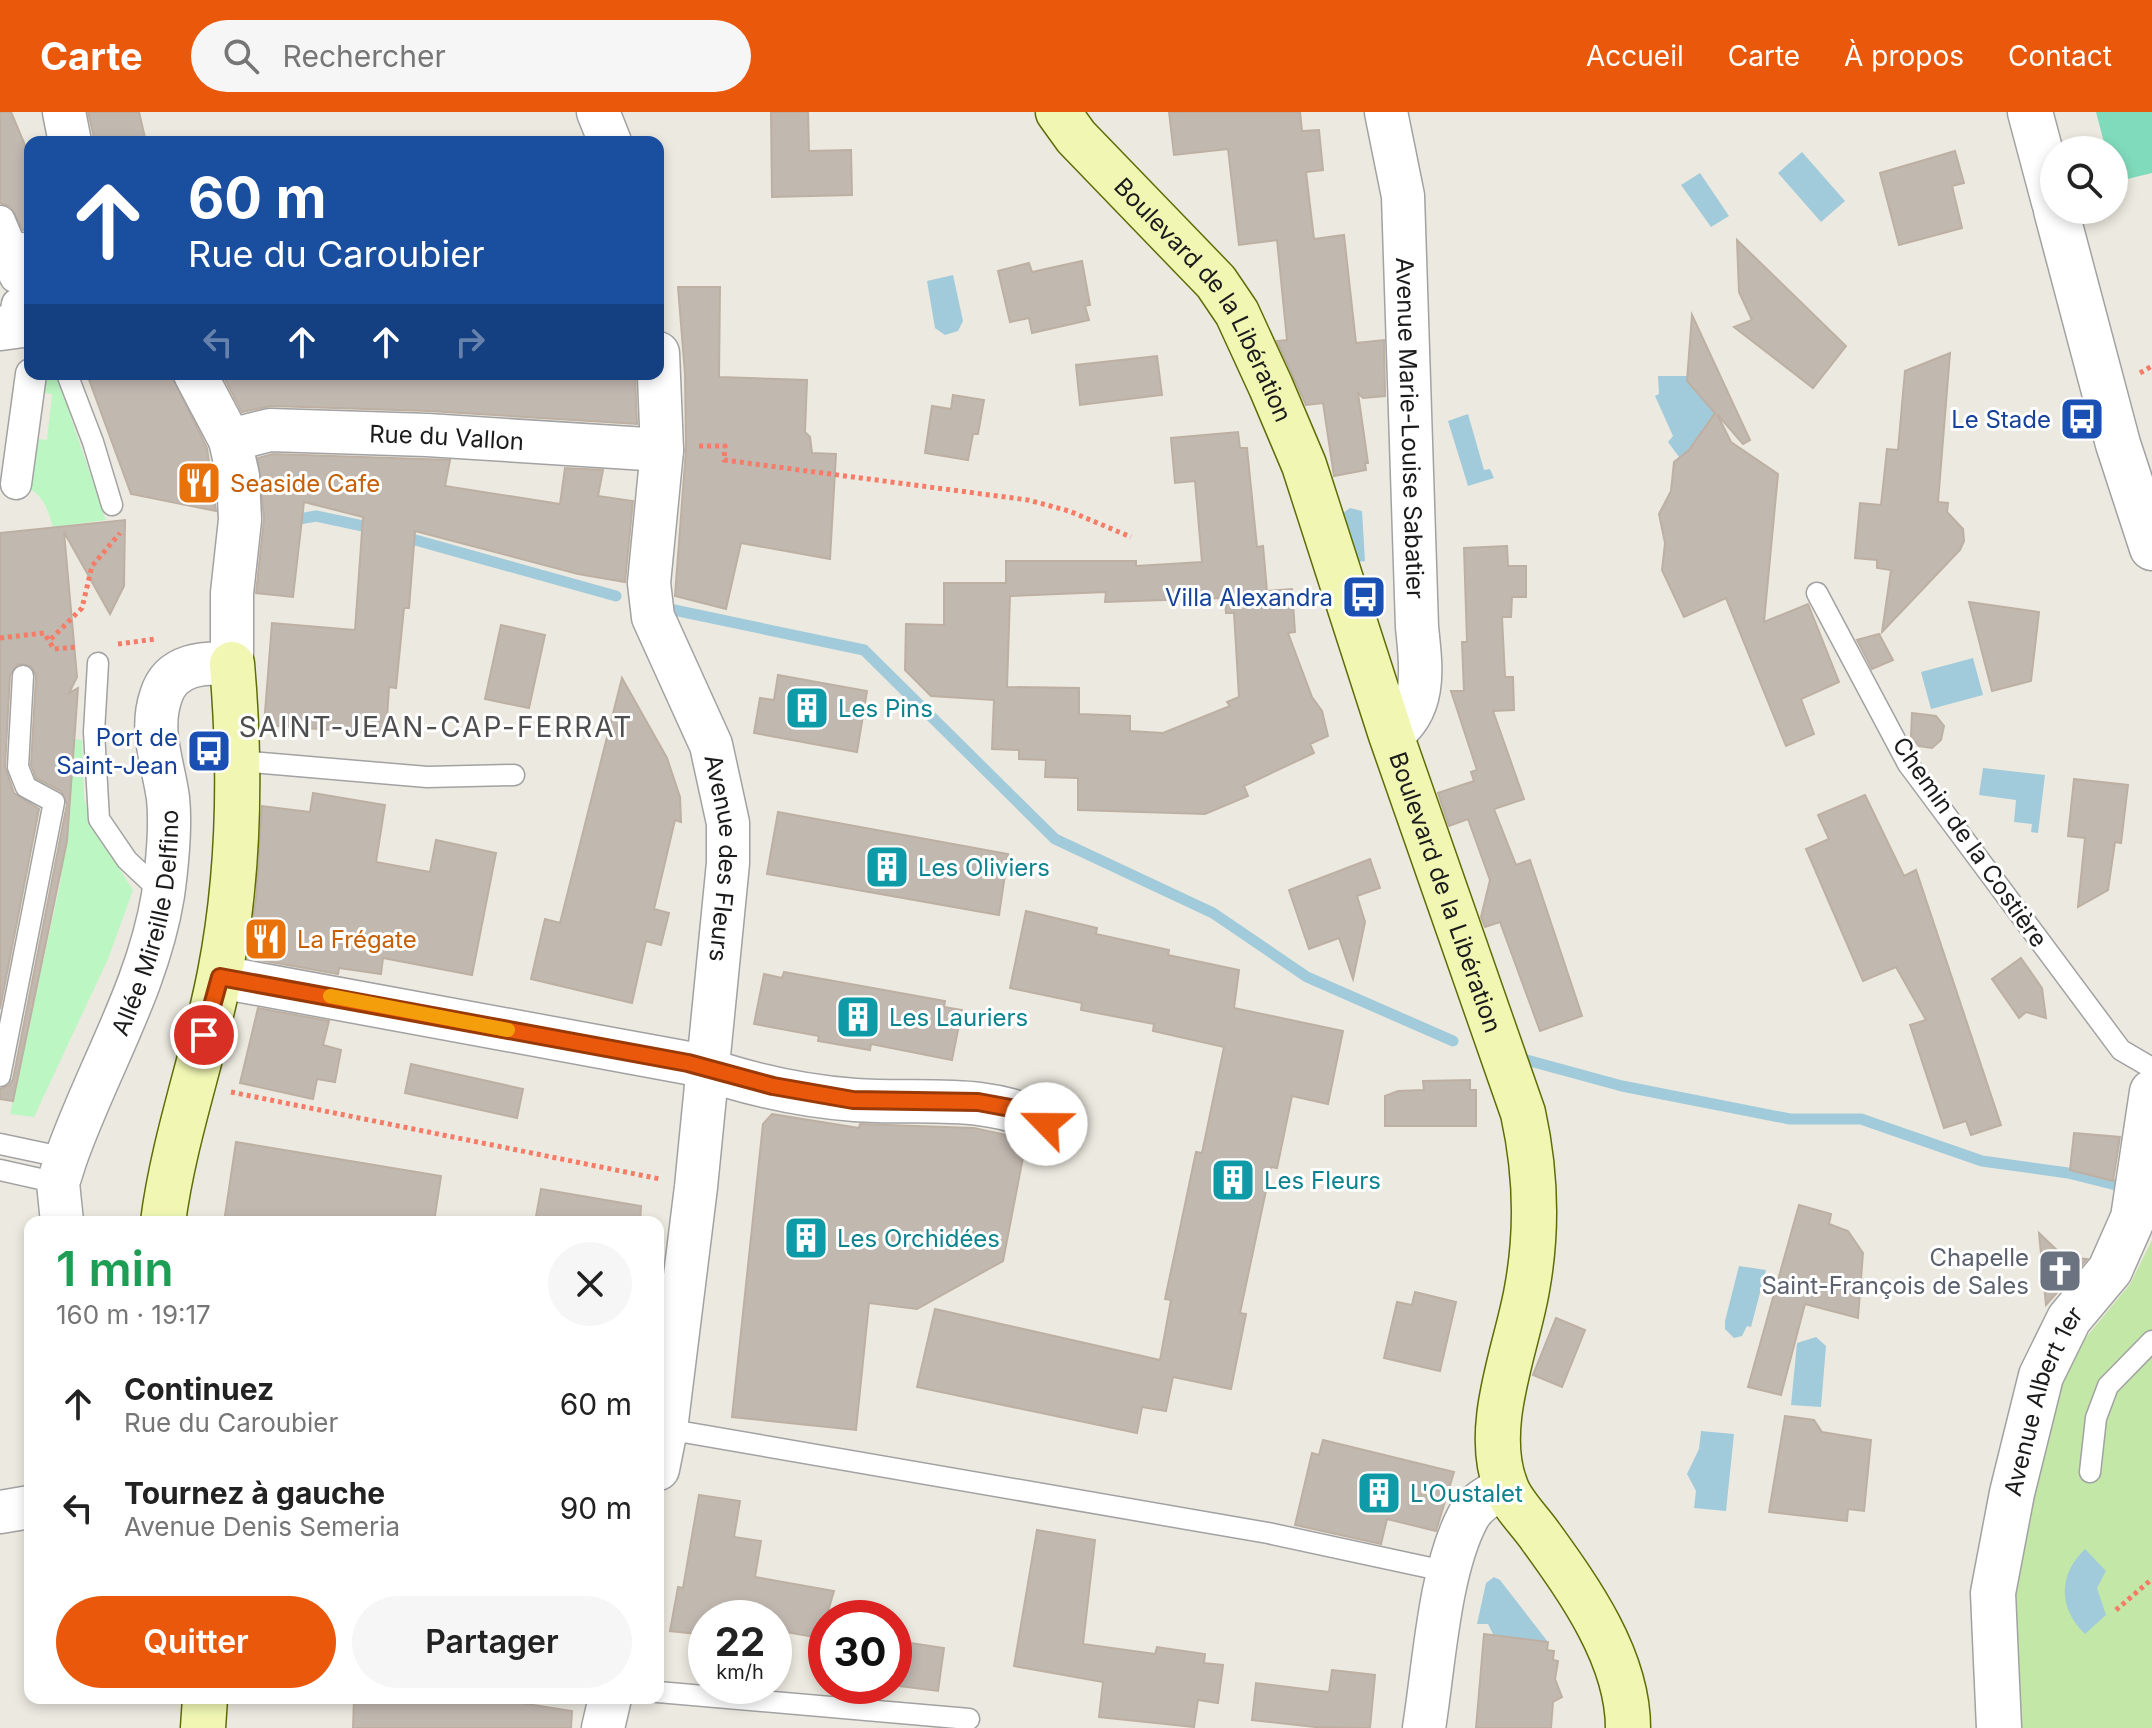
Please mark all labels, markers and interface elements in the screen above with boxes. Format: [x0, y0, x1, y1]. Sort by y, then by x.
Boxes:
search box [191, 20, 751, 92]
text: Carte [40, 33, 143, 79]
icon: search [219, 34, 263, 78]
text: Rechercher [283, 38, 446, 74]
text: Accueil [1586, 39, 1684, 73]
text: Carte [1728, 39, 1800, 73]
text: À propos [1844, 39, 1964, 73]
text: Contact [2008, 39, 2112, 73]
map controls [2040, 136, 2128, 224]
button: search [2040, 136, 2128, 224]
text: 60 m [188, 164, 327, 232]
icon: ahead [56, 168, 160, 272]
street label: Boulevard de la Libération [1108, 171, 1298, 426]
text: Rue du Caroubier [188, 232, 485, 276]
street label: Avenue Marie-Louise Sabatier [1390, 257, 1431, 600]
icon: left [196, 320, 240, 364]
icon: ahead [280, 320, 324, 364]
icon: ahead [364, 320, 408, 364]
icon: right [448, 320, 492, 364]
bus stop icon: Le Stade [2058, 395, 2106, 443]
place label: Le Stade [1951, 405, 2051, 434]
street label: Rue du Vallon [369, 419, 525, 456]
restaurant icon: Seaside Cafe [175, 459, 223, 507]
place label: Seaside Cafe [230, 469, 380, 498]
bus stop icon: Villa Alexandra [1340, 573, 1388, 621]
place label: Villa Alexandra [1165, 583, 1333, 612]
building icon: Les Pins [783, 684, 831, 732]
place label: Les Pins [838, 694, 933, 723]
district label: SAINT-JEAN-CAP-FERRAT [239, 710, 633, 744]
place label: Port de Saint-Jean [56, 723, 178, 780]
bus stop icon: Port de Saint-Jean [185, 727, 233, 775]
street label: Chemin de la Costière [1886, 731, 2054, 953]
street label: Boulevard de la Libération [1384, 748, 1508, 1036]
street label: Avenue des Fleurs [699, 752, 743, 963]
street label: Allée Mireille Delfino [105, 810, 184, 1040]
building icon: Les Oliviers [863, 843, 911, 891]
place label: Les Oliviers [918, 853, 1050, 882]
restaurant icon: La Frégate [242, 915, 290, 963]
place label: La Frégate [297, 925, 417, 954]
building icon: Les Lauriers [834, 993, 882, 1041]
pin [170, 1001, 238, 1069]
place label: Les Lauriers [889, 1003, 1028, 1032]
icon: arrive [182, 1013, 226, 1057]
position arrow [1004, 1082, 1088, 1166]
building icon: Les Fleurs [1209, 1156, 1257, 1204]
place label: Les Fleurs [1264, 1166, 1381, 1195]
building icon: Les Orchidées [782, 1214, 830, 1262]
place label: Les Orchidées [837, 1224, 1000, 1253]
text: 1 min [56, 1239, 174, 1298]
button: close [548, 1242, 632, 1326]
place label: Chapelle Saint-François de Sales [1761, 1243, 2029, 1300]
church icon: Chapelle Saint-François de Sales [2036, 1247, 2084, 1295]
text: 160 m · 19:17 [56, 1299, 211, 1330]
street label: Avenue Albert 1er [1997, 1300, 2088, 1499]
text: Continuez [124, 1371, 274, 1407]
icon: ahead [56, 1382, 100, 1426]
text: 60 m [560, 1386, 632, 1422]
text: Rue du Caroubier [124, 1407, 338, 1438]
building icon: L'Oustalet [1355, 1469, 1403, 1517]
text: Tournez à gauche [124, 1475, 385, 1511]
place label: L'Oustalet [1410, 1479, 1523, 1508]
icon: left [56, 1486, 100, 1530]
text: 90 m [560, 1490, 632, 1526]
text: Avenue Denis Semeria [124, 1511, 400, 1542]
button: Quitter [56, 1596, 336, 1688]
button: Partager [352, 1596, 632, 1688]
speed limit sign: 30 [808, 1600, 912, 1704]
text: 22 [715, 1617, 765, 1666]
text: km/h [716, 1660, 764, 1684]

